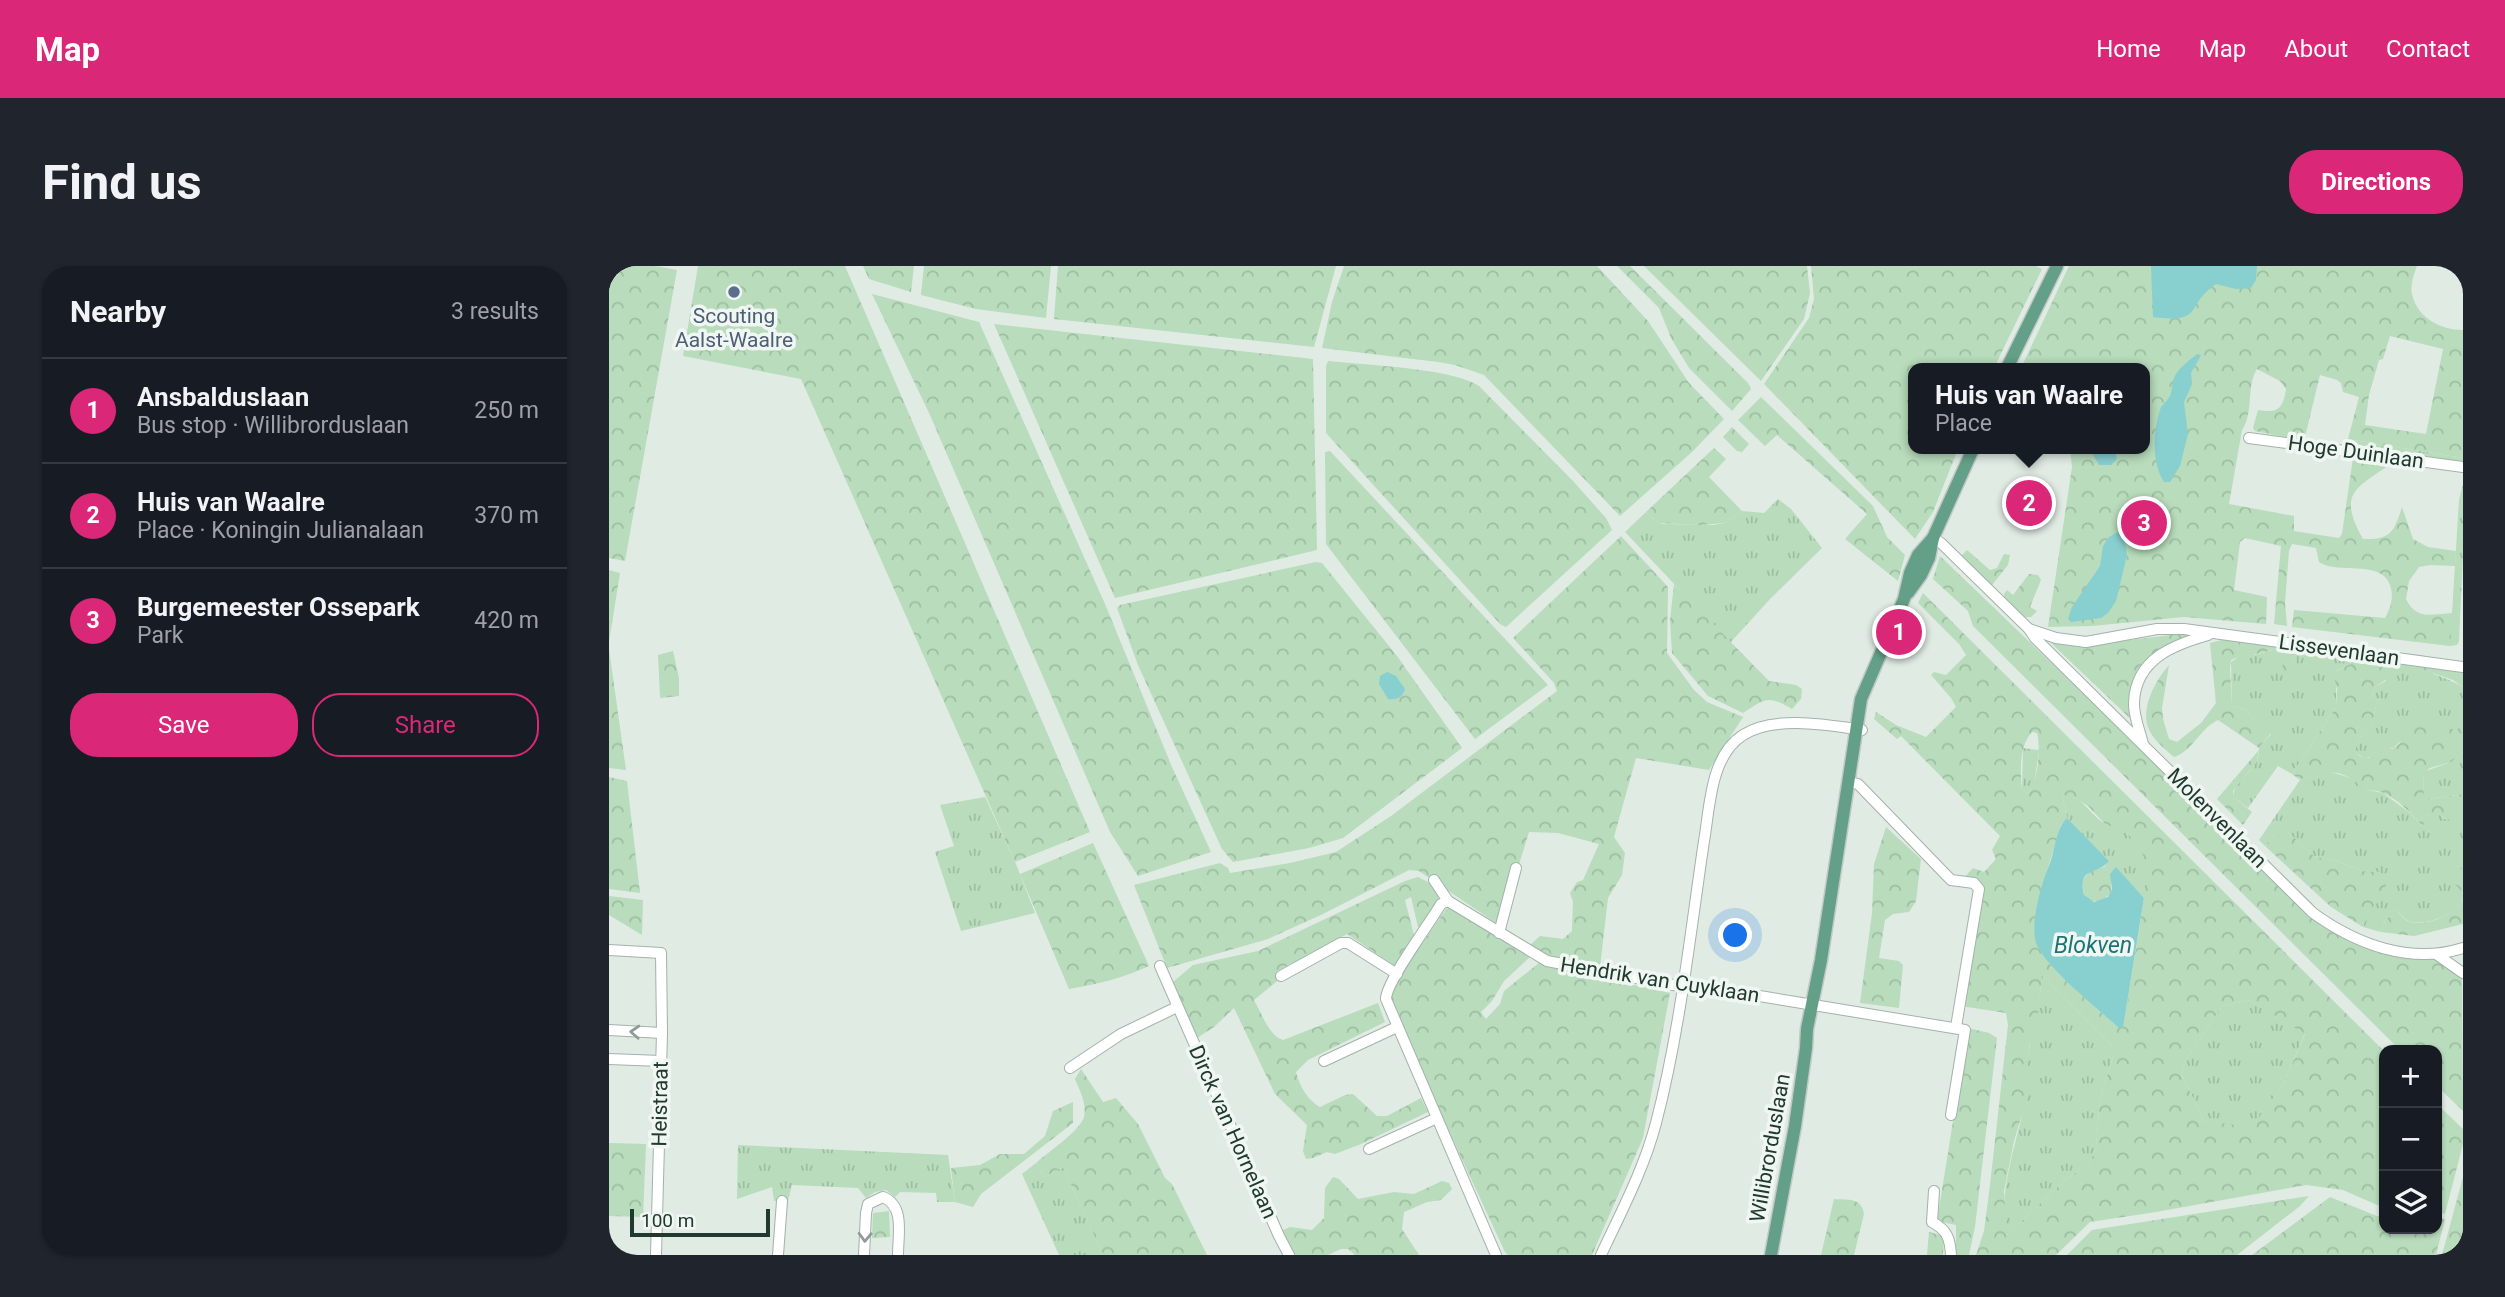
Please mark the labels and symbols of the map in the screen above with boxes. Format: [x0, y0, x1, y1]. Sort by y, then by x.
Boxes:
marker: Scouting Aalst-Waalre [726, 284, 742, 300]
place label: Scouting Aalst-Waalre [675, 304, 793, 352]
street label: Hoge Duinlaan [2287, 431, 2425, 473]
pin: 2 [2006, 477, 2052, 529]
pin: 3 [2121, 497, 2167, 549]
pin: 1 [1876, 606, 1922, 658]
street label: Lissevenlaan [2277, 630, 2401, 670]
street label: Molenvenlaan [2162, 763, 2272, 873]
your location [1718, 918, 1752, 952]
water label: Blokven [2054, 932, 2132, 959]
street label: Hendrik van Cuyklaan [1559, 952, 1761, 1008]
one-way arrow [630, 1024, 641, 1039]
street label: Dirck van Hornelaan [1184, 1042, 1282, 1222]
street label: Heistraat [647, 1061, 673, 1147]
street label: Willibrorduslaan [1745, 1072, 1795, 1224]
scale bar [630, 1206, 770, 1238]
one-way arrow [857, 1232, 873, 1243]

